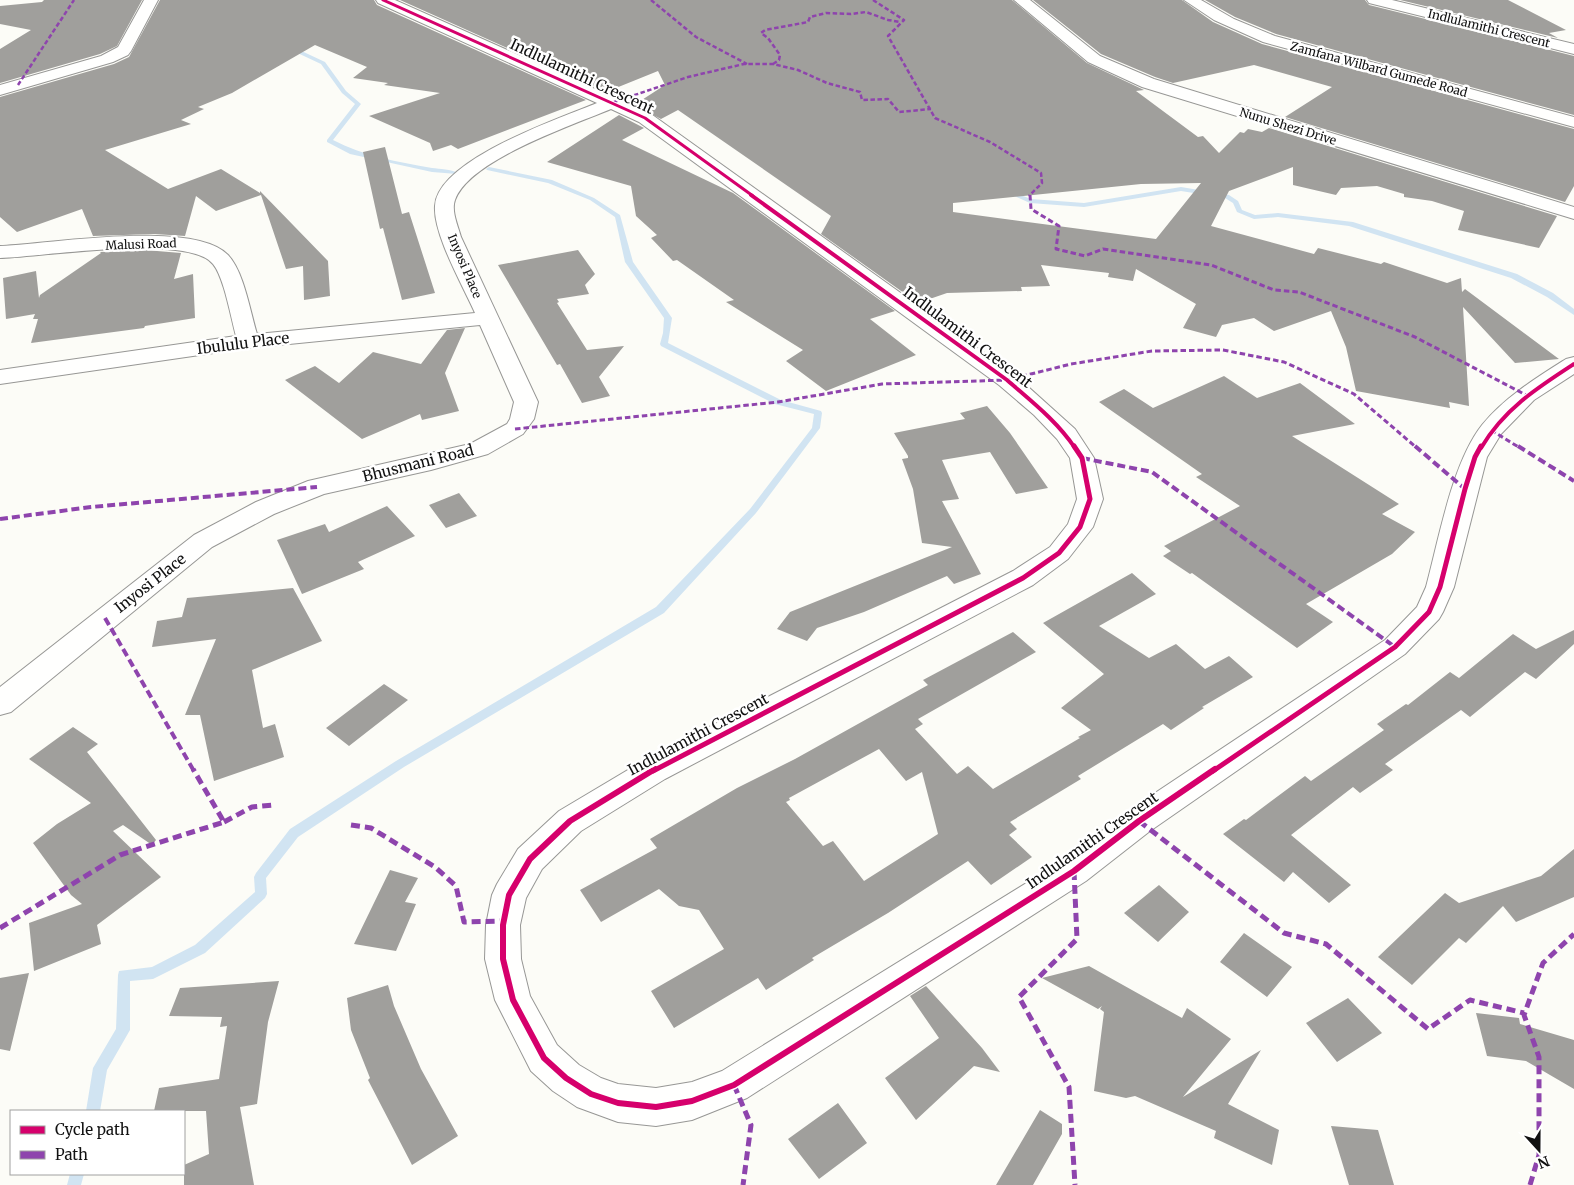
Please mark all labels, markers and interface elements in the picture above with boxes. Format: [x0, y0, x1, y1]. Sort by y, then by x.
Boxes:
street label: Indlulamithi Crescent [1426, 6, 1552, 51]
street label: Indlulamithi Crescent [507, 34, 657, 118]
street label: Zamfana Wilbard Gumede Road [1289, 38, 1469, 100]
street label: Nunu Shezi Drive [1238, 104, 1338, 148]
street label: Inyosi Place [445, 232, 485, 300]
street label: Malusi Road [105, 235, 177, 253]
street label: Indlulamithi Crescent [900, 282, 1036, 392]
street label: Ibululu Place [196, 328, 290, 358]
street label: Bhusmani Road [360, 440, 476, 486]
street label: Inyosi Place [111, 549, 190, 617]
street label: Indlulamithi Crescent [624, 689, 772, 779]
street label: Indlulamithi Crescent [1022, 787, 1162, 893]
legend [10, 1110, 185, 1175]
text: Cycle path [55, 1120, 130, 1139]
north arrow [1514, 1125, 1564, 1175]
text: Path [55, 1145, 88, 1164]
text: N [1535, 1152, 1552, 1173]

